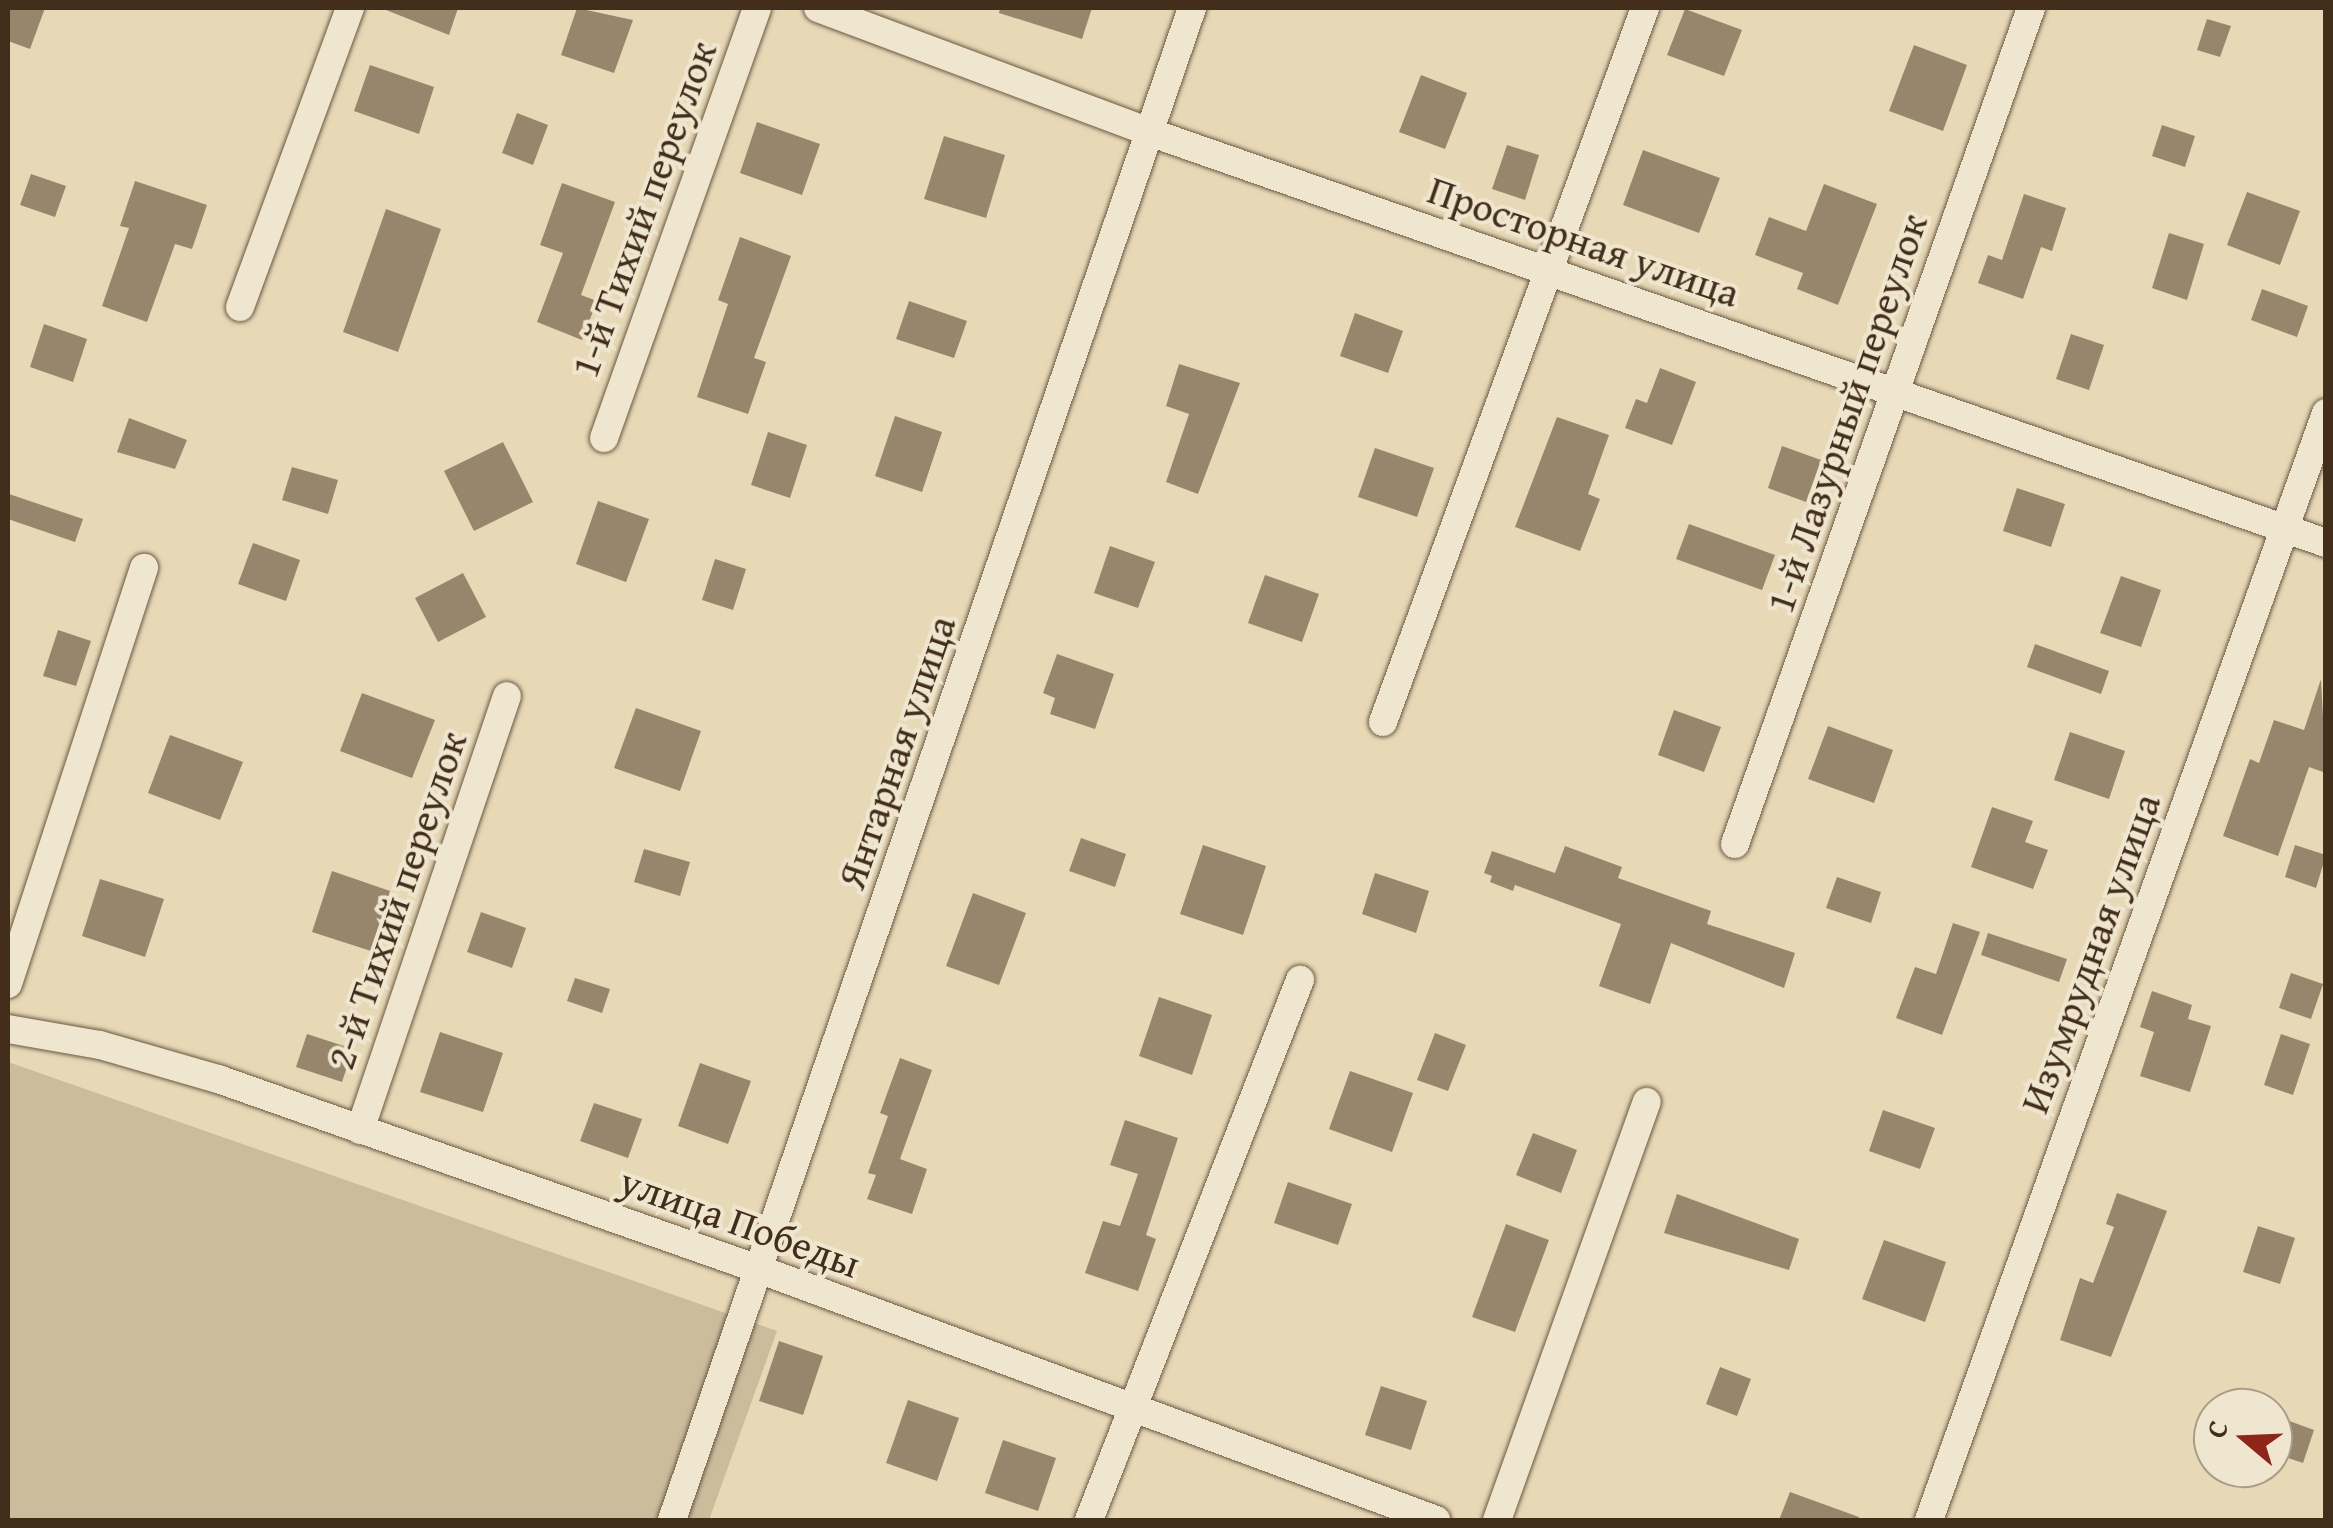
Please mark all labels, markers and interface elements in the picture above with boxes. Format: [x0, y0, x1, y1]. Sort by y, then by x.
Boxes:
street label: 1-й Тихий переулок [560, 34, 726, 384]
street label: Просторная улица [1422, 165, 1746, 317]
street label: 1-й Лазурный переулок [1755, 207, 1937, 619]
street label: Янтарная улица [827, 609, 965, 895]
street label: 2-й Тихий переулок [316, 725, 476, 1075]
street label: Изумрудная улица [2010, 787, 2170, 1119]
street label: улица Победы [613, 1156, 867, 1288]
north arrow [2193, 1388, 2293, 1488]
text: С [2194, 1415, 2238, 1443]

